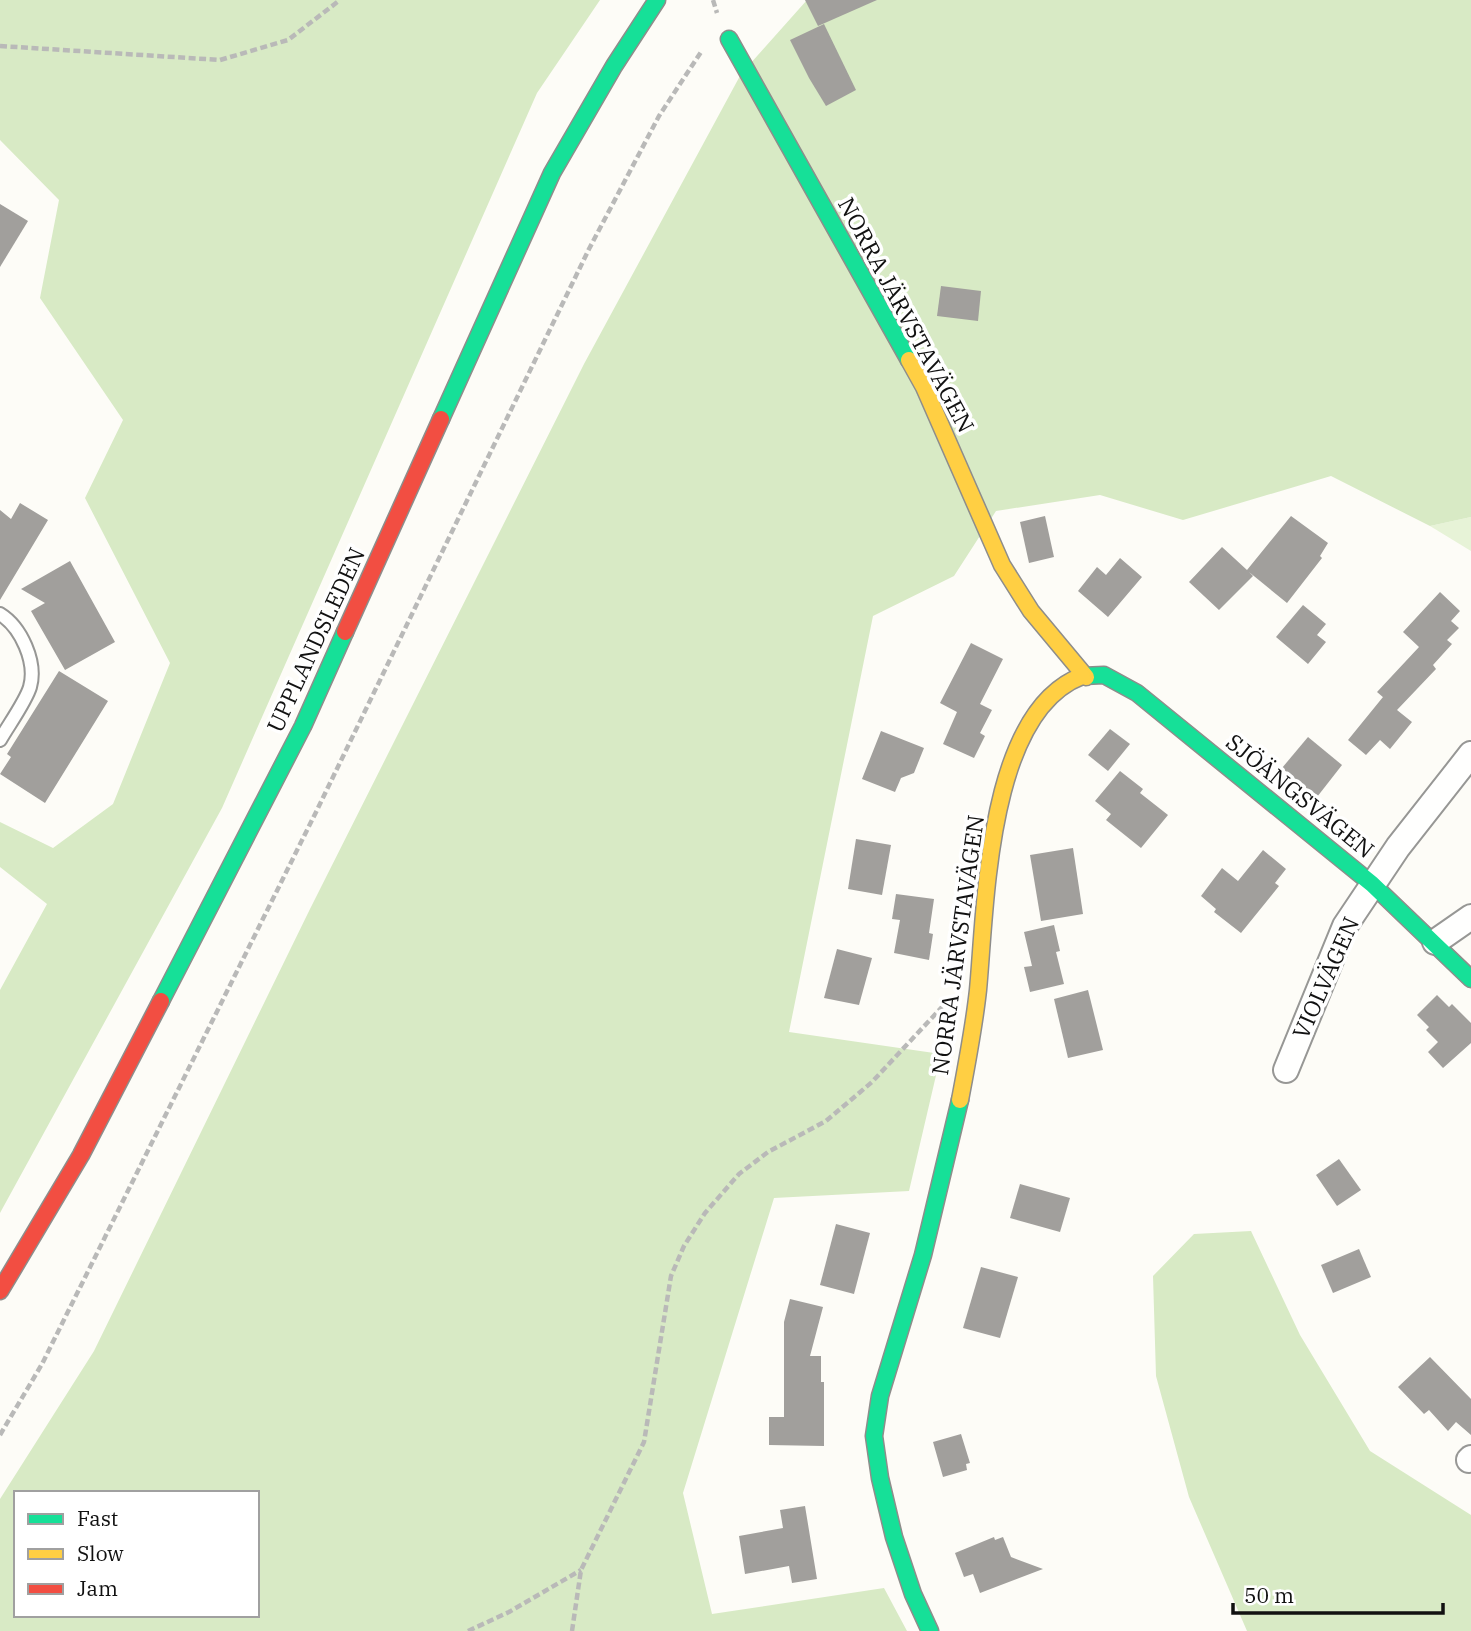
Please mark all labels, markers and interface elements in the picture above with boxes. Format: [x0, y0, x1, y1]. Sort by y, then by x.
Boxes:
street label: NORRA JÄRVSTAVÄGEN [832, 192, 982, 437]
street label: UPPLANDSLEDEN [259, 542, 371, 737]
street label: SJÖÄNGSVÄGEN [1220, 726, 1381, 864]
street label: NORRA JÄRVSTAVÄGEN [924, 813, 990, 1077]
street label: VIOLVÄGEN [1285, 912, 1365, 1043]
legend [14, 1491, 259, 1617]
text: Fast [77, 1504, 118, 1532]
text: Slow [77, 1539, 124, 1567]
scale bar [1233, 1572, 1443, 1616]
text: Jam [77, 1574, 118, 1602]
text: 50 m [1244, 1581, 1294, 1609]

